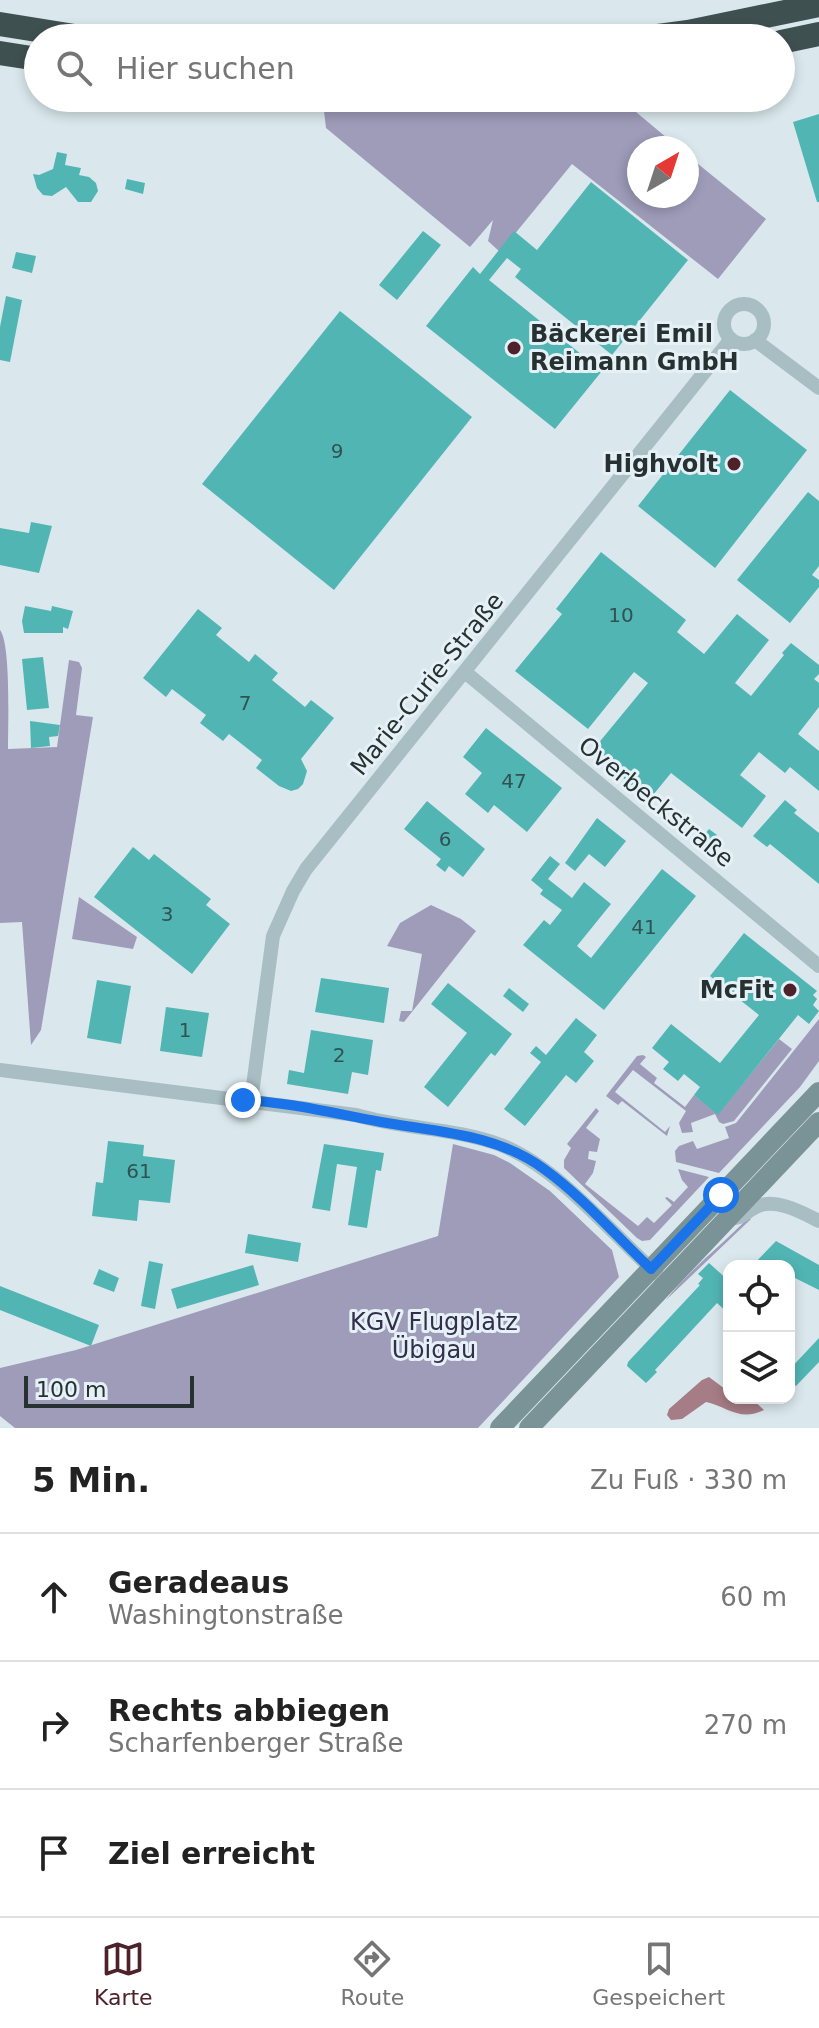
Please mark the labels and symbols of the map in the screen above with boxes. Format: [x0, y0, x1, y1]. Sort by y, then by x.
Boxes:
north arrow [627, 136, 699, 208]
place label: Bäckerei Emil Reimann GmbH [530, 320, 739, 376]
marker: Bäckerei Emil Reimann GmbH [505, 339, 523, 357]
house number: 9 [331, 439, 343, 463]
place label: Highvolt [604, 450, 718, 478]
marker: Highvolt [725, 455, 743, 473]
street label: Marie-Curie-Straße [345, 587, 509, 781]
house number: 10 [608, 603, 634, 627]
house number: 7 [239, 691, 251, 715]
street label: Overbeckstraße [573, 731, 739, 873]
house number: 47 [501, 769, 527, 793]
house number: 6 [439, 827, 451, 851]
house number: 3 [161, 902, 173, 926]
house number: 41 [631, 915, 657, 939]
place label: McFit [700, 976, 774, 1004]
marker: McFit [781, 981, 799, 999]
house number: 1 [179, 1018, 191, 1042]
house number: 2 [333, 1043, 345, 1067]
route end [225, 1082, 261, 1118]
house number: 61 [126, 1159, 152, 1183]
route start [703, 1177, 739, 1213]
park label: KGV Flugplatz Übigau [350, 1308, 518, 1364]
scale bar [24, 1372, 194, 1408]

